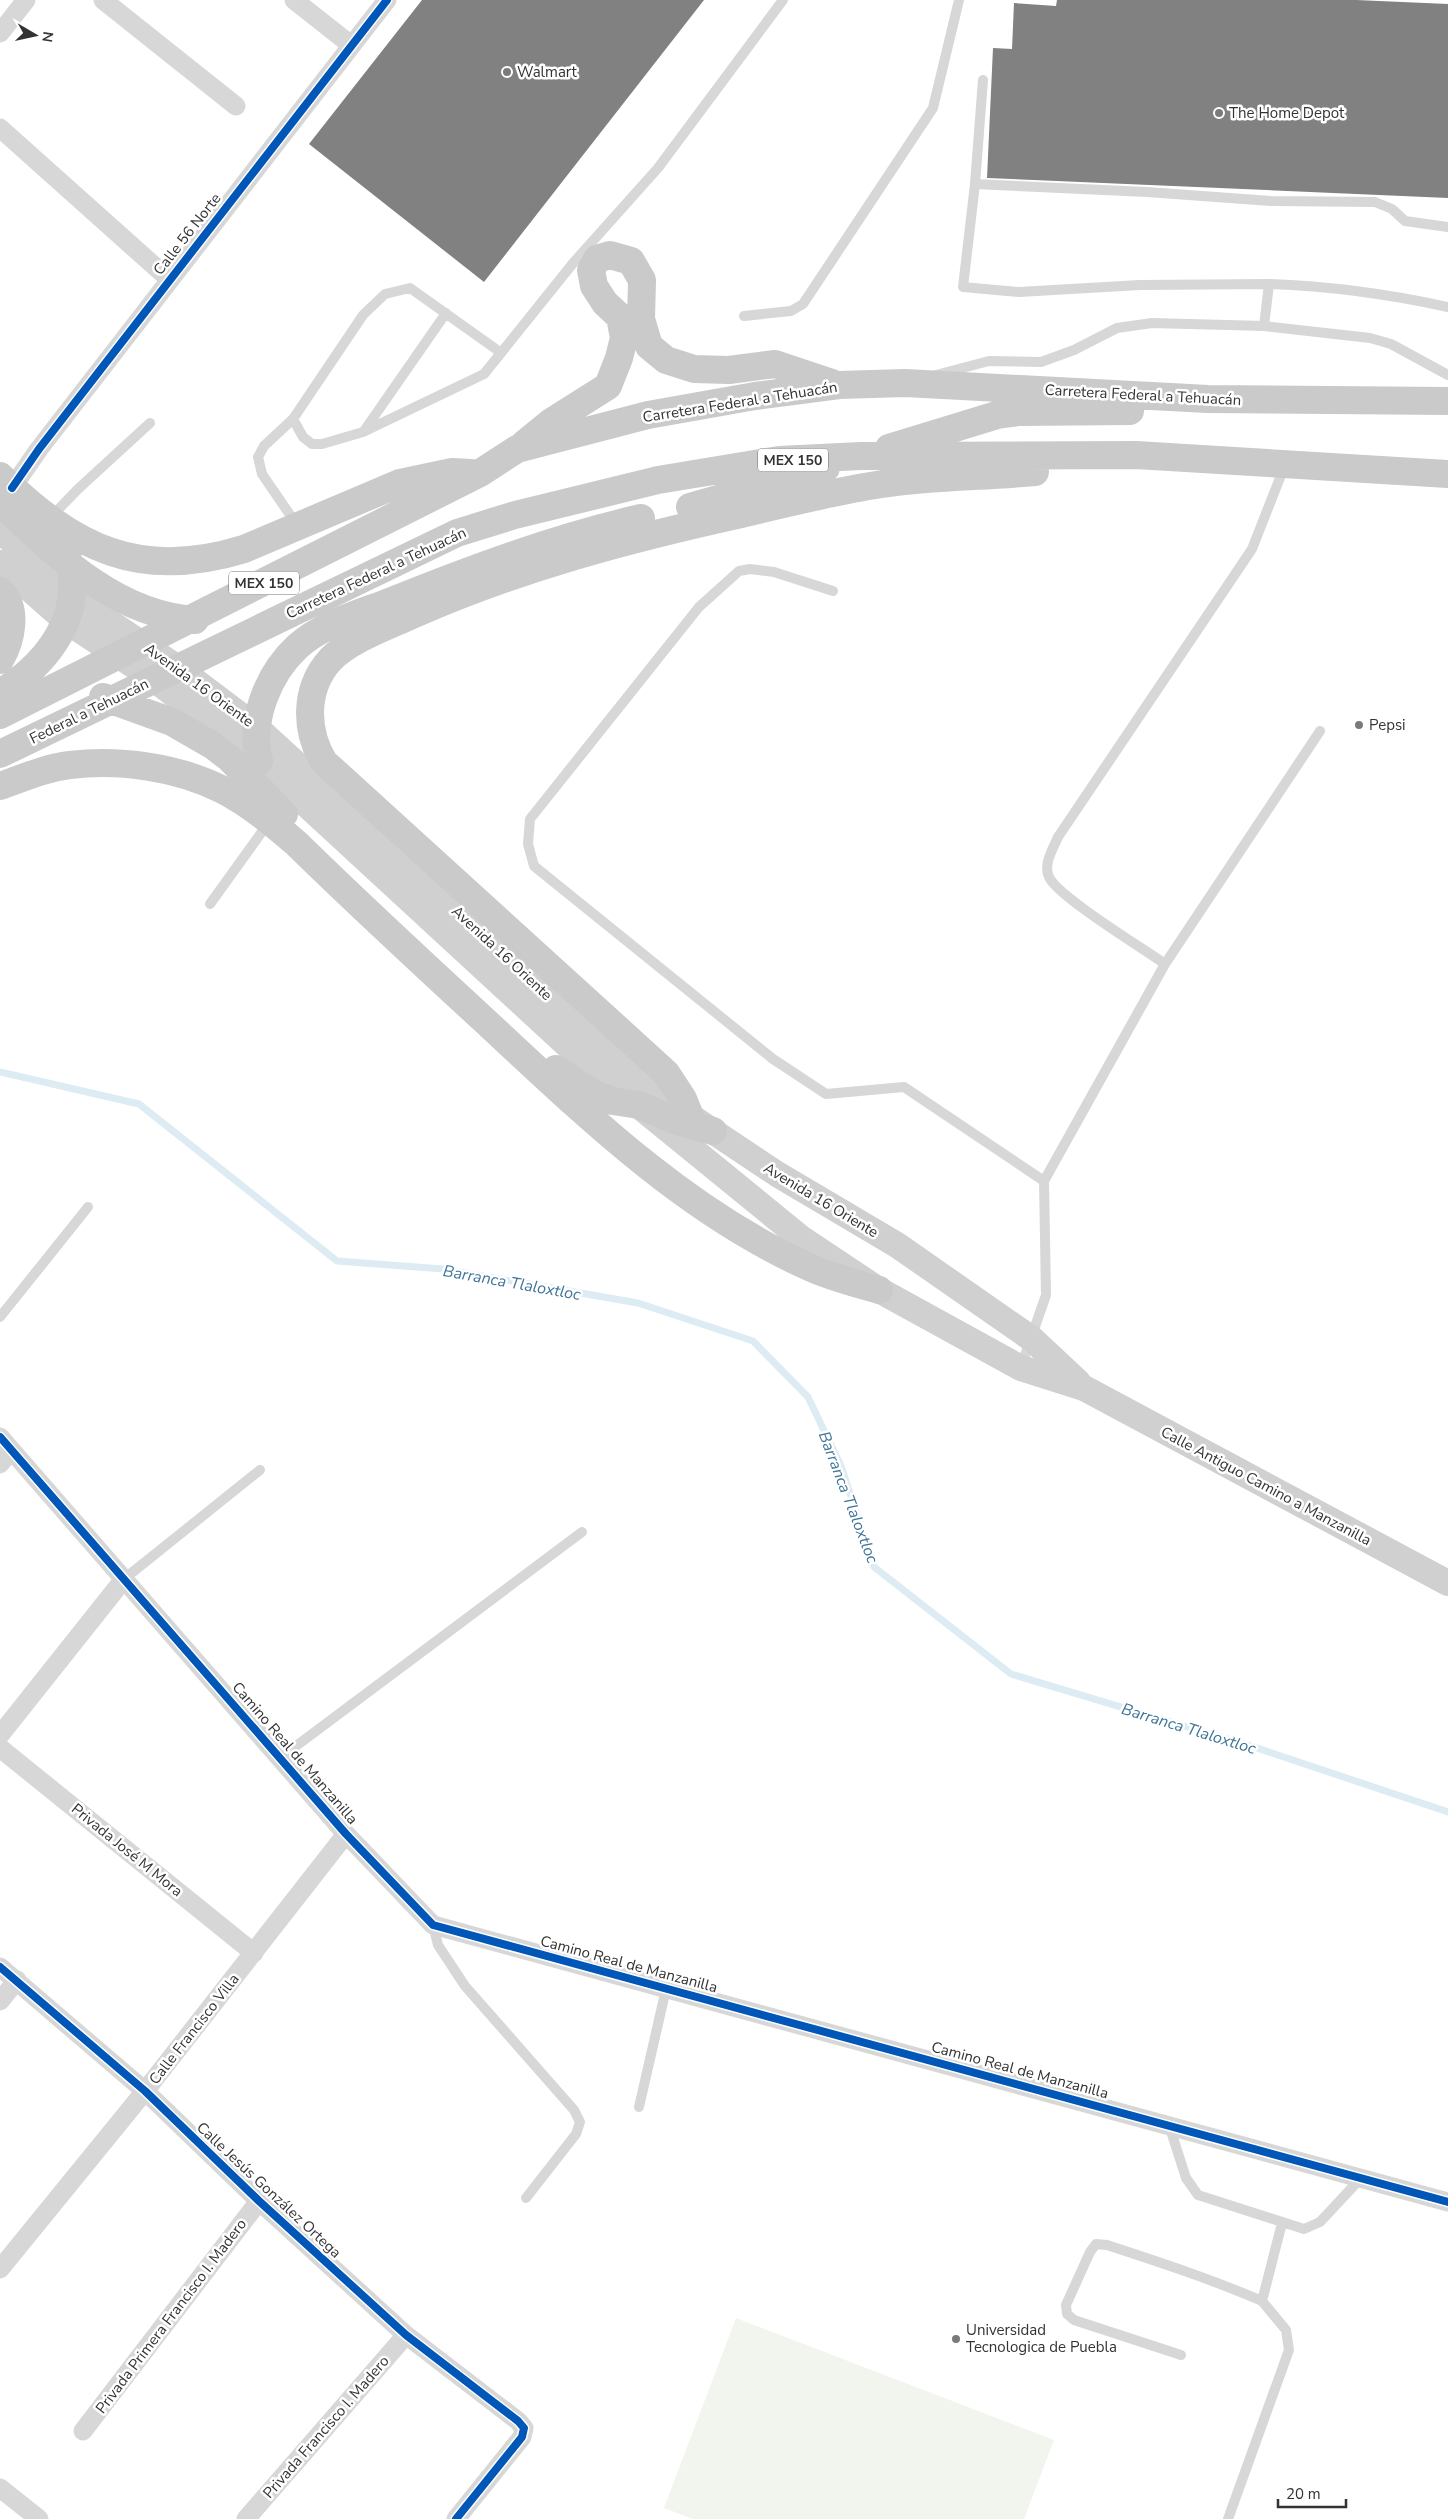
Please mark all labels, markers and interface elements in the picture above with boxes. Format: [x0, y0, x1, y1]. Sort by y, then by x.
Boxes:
north arrow [10, 10, 60, 60]
text: N [37, 30, 58, 44]
place label: Walmart [517, 62, 578, 82]
marker: Walmart [501, 66, 513, 78]
place label: The Home Depot [1229, 103, 1345, 123]
marker: The Home Depot [1213, 107, 1225, 119]
street label: Calle 56 Norte [149, 189, 225, 279]
street label: Carretera Federal a Tehuacán [641, 377, 839, 427]
street label: Carretera Federal a Tehuacán [1044, 380, 1242, 410]
road number: MEX 150 [758, 448, 828, 472]
street label: Carretera Federal a Tehuacán [283, 522, 469, 624]
road number: MEX 150 [229, 572, 299, 594]
street label: Avenida 16 Oriente [140, 639, 258, 731]
street label: Federal a Tehuacán [26, 673, 152, 749]
place label: Pepsi [1369, 715, 1406, 735]
marker: Pepsi [1353, 719, 1365, 731]
street label: Avenida 16 Oriente [447, 901, 557, 1005]
street label: Avenida 16 Oriente [760, 1158, 882, 1242]
water label: Barranca Tlaloxtloc [441, 1260, 583, 1306]
street label: Calle Antiguo Camino a Manzanilla [1157, 1422, 1375, 1550]
water label: Barranca Tlaloxtloc [813, 1428, 884, 1567]
street label: Camino Real de Manzanilla [228, 1678, 362, 1828]
water label: Barranca Tlaloxtloc [1119, 1698, 1259, 1760]
street label: Privada José M Mora [67, 1799, 187, 1901]
street label: Camino Real de Manzanilla [538, 1931, 720, 1997]
street label: Calle Francisco Villa [144, 1969, 244, 2089]
street label: Camino Real de Manzanilla [929, 2037, 1111, 2103]
street label: Calle Jesús González Ortega [192, 2118, 346, 2262]
street label: Privada Primera Francisco I. Madero [91, 2215, 251, 2417]
place label: Universidad Tecnologica de Puebla [966, 2320, 1117, 2357]
marker: Universidad Tecnologica de Puebla [950, 2333, 962, 2345]
street label: Privada Francisco I. Madero [258, 2351, 394, 2503]
scale bar [1278, 2476, 1346, 2508]
text: 20 m [1286, 2484, 1321, 2504]

